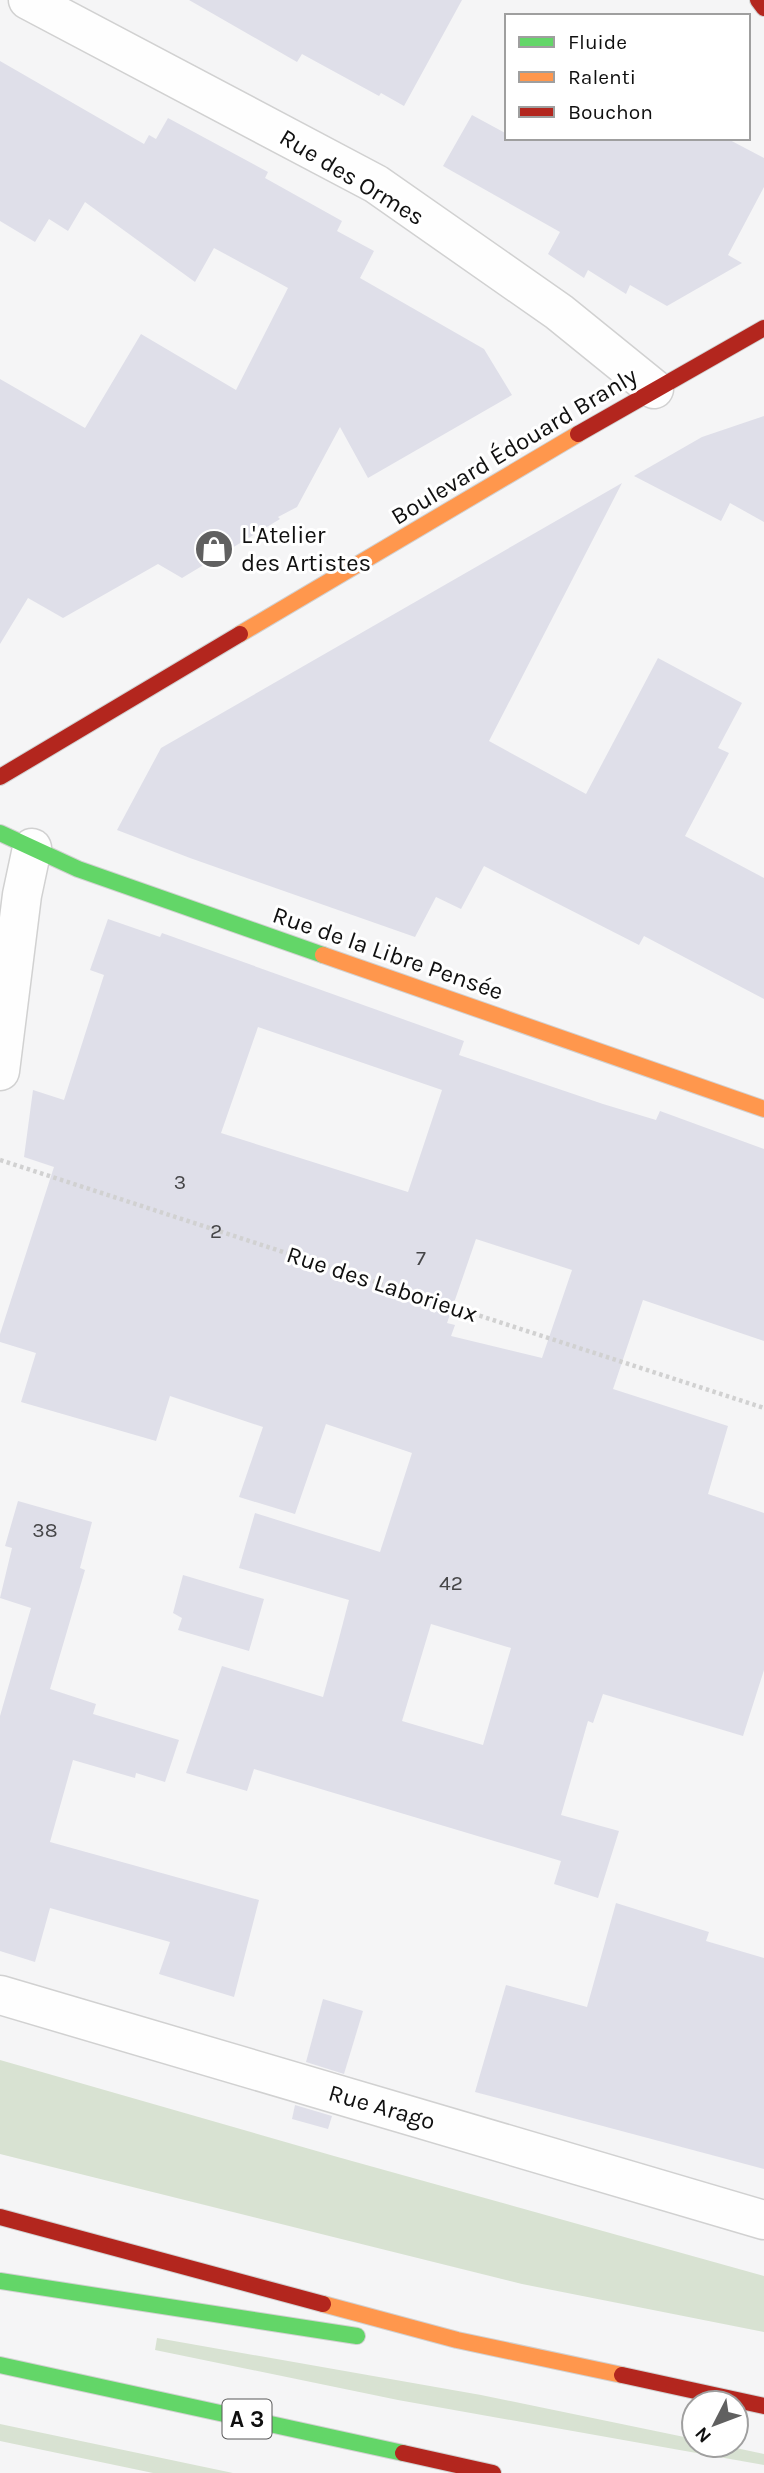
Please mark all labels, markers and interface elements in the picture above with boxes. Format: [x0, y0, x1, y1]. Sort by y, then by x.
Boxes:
legend [505, 14, 750, 140]
text: Fluide [568, 30, 627, 54]
text: Ralenti [568, 65, 636, 89]
text: Bouchon [568, 100, 653, 124]
street label: Rue des Ormes [275, 123, 429, 231]
street label: Boulevard Édouard Branly [385, 361, 642, 531]
place label: L'Atelier des Artistes [241, 521, 371, 577]
shop icon: L'Atelier des Artistes [193, 528, 235, 570]
street label: Rue de la Libre Pensée [269, 900, 507, 1006]
house number: 3 [174, 1170, 186, 1194]
house number: 2 [210, 1219, 222, 1243]
street label: Rue des Laborieux [283, 1240, 481, 1328]
house number: 7 [416, 1246, 426, 1270]
house number: 38 [32, 1518, 58, 1542]
house number: 42 [439, 1571, 463, 1595]
street label: Rue Arago [325, 2078, 439, 2136]
north arrow [680, 2389, 750, 2459]
road number: A 3 [222, 2400, 272, 2438]
text: N [690, 2422, 716, 2447]

